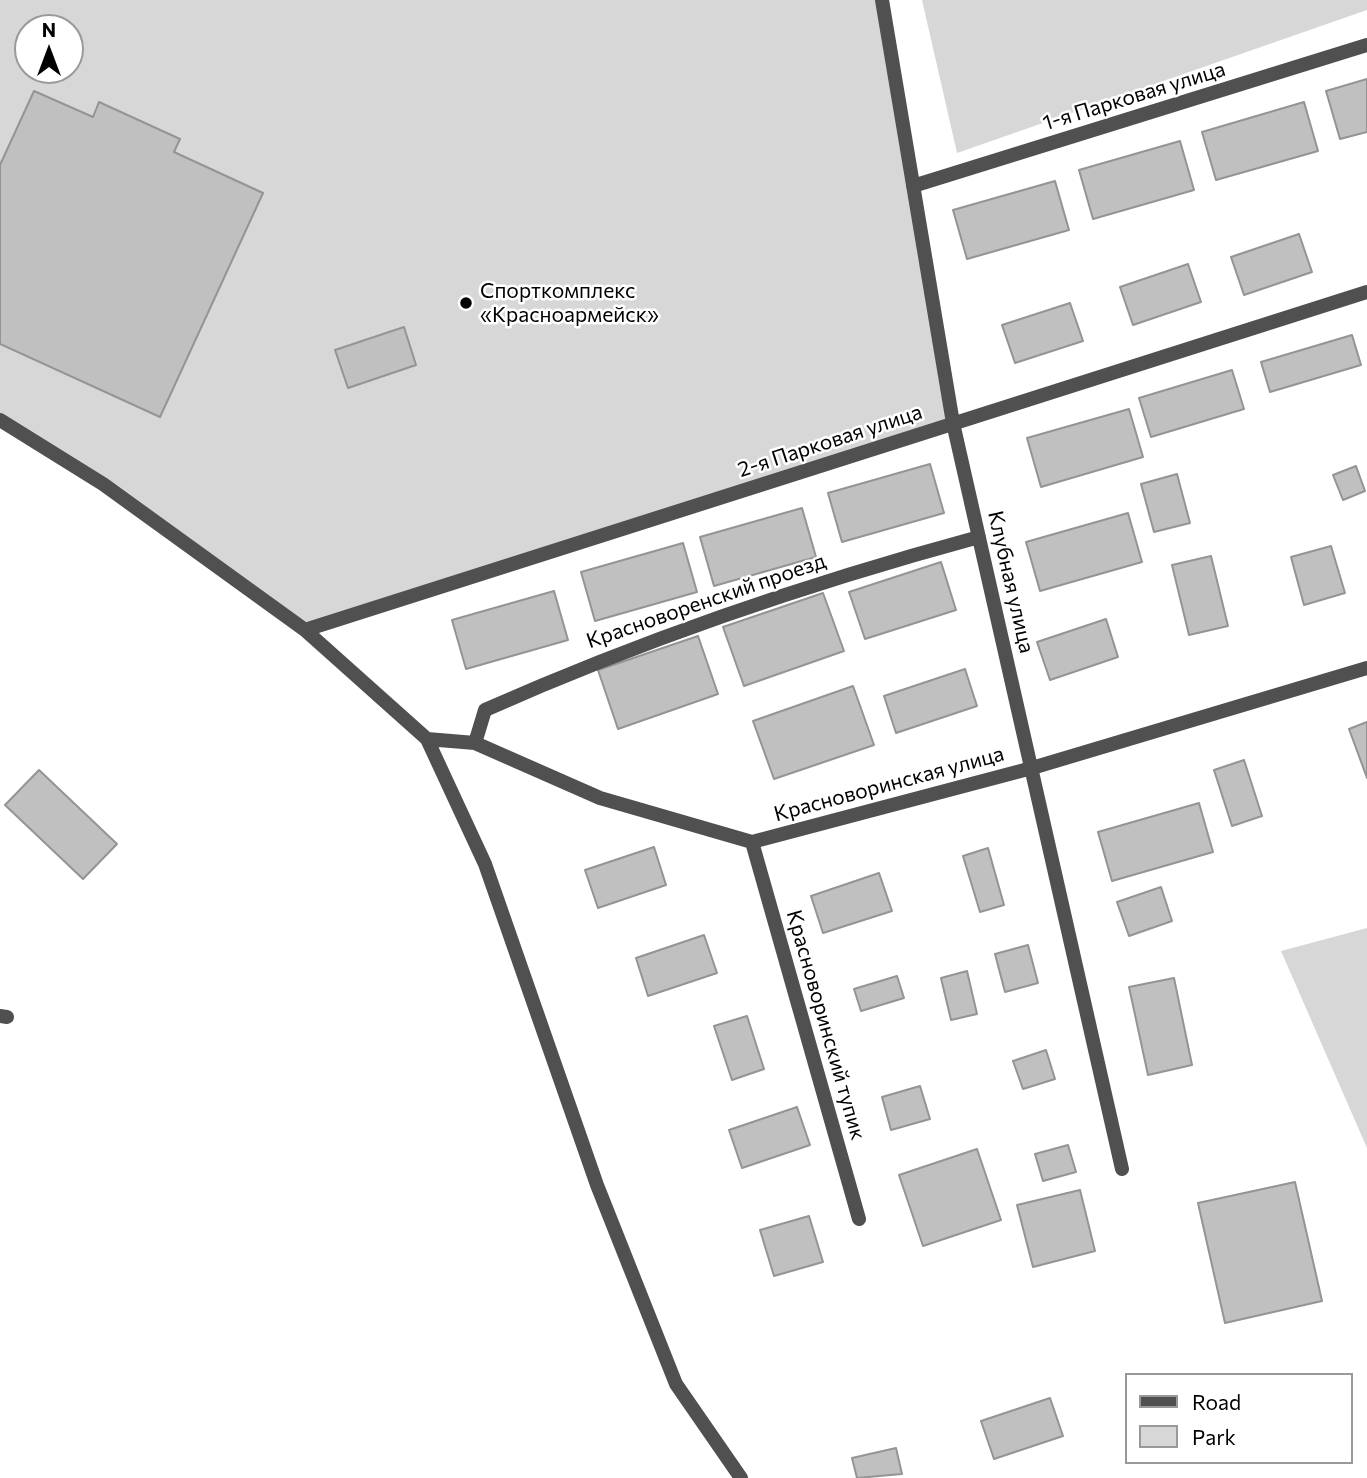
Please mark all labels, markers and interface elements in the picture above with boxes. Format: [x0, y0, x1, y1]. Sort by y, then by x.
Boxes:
north arrow [14, 14, 84, 84]
text: N [42, 18, 56, 41]
street label: 1-я Парковая улица [1040, 56, 1228, 136]
place label: Спорткомплекс «Красноармейск» [480, 278, 659, 328]
marker: Спорткомплекс «Красноармейск» [458, 295, 474, 311]
street label: 2-я Парковая улица [735, 399, 925, 483]
street label: Клубная улица [982, 508, 1040, 656]
street label: Красноворенский проезд [583, 548, 829, 654]
street label: Красноворинская улица [771, 741, 1007, 827]
street label: Красноворинский тупик [781, 907, 871, 1143]
legend [1126, 1373, 1353, 1464]
text: Road [1192, 1389, 1241, 1414]
text: Park [1192, 1424, 1236, 1449]

